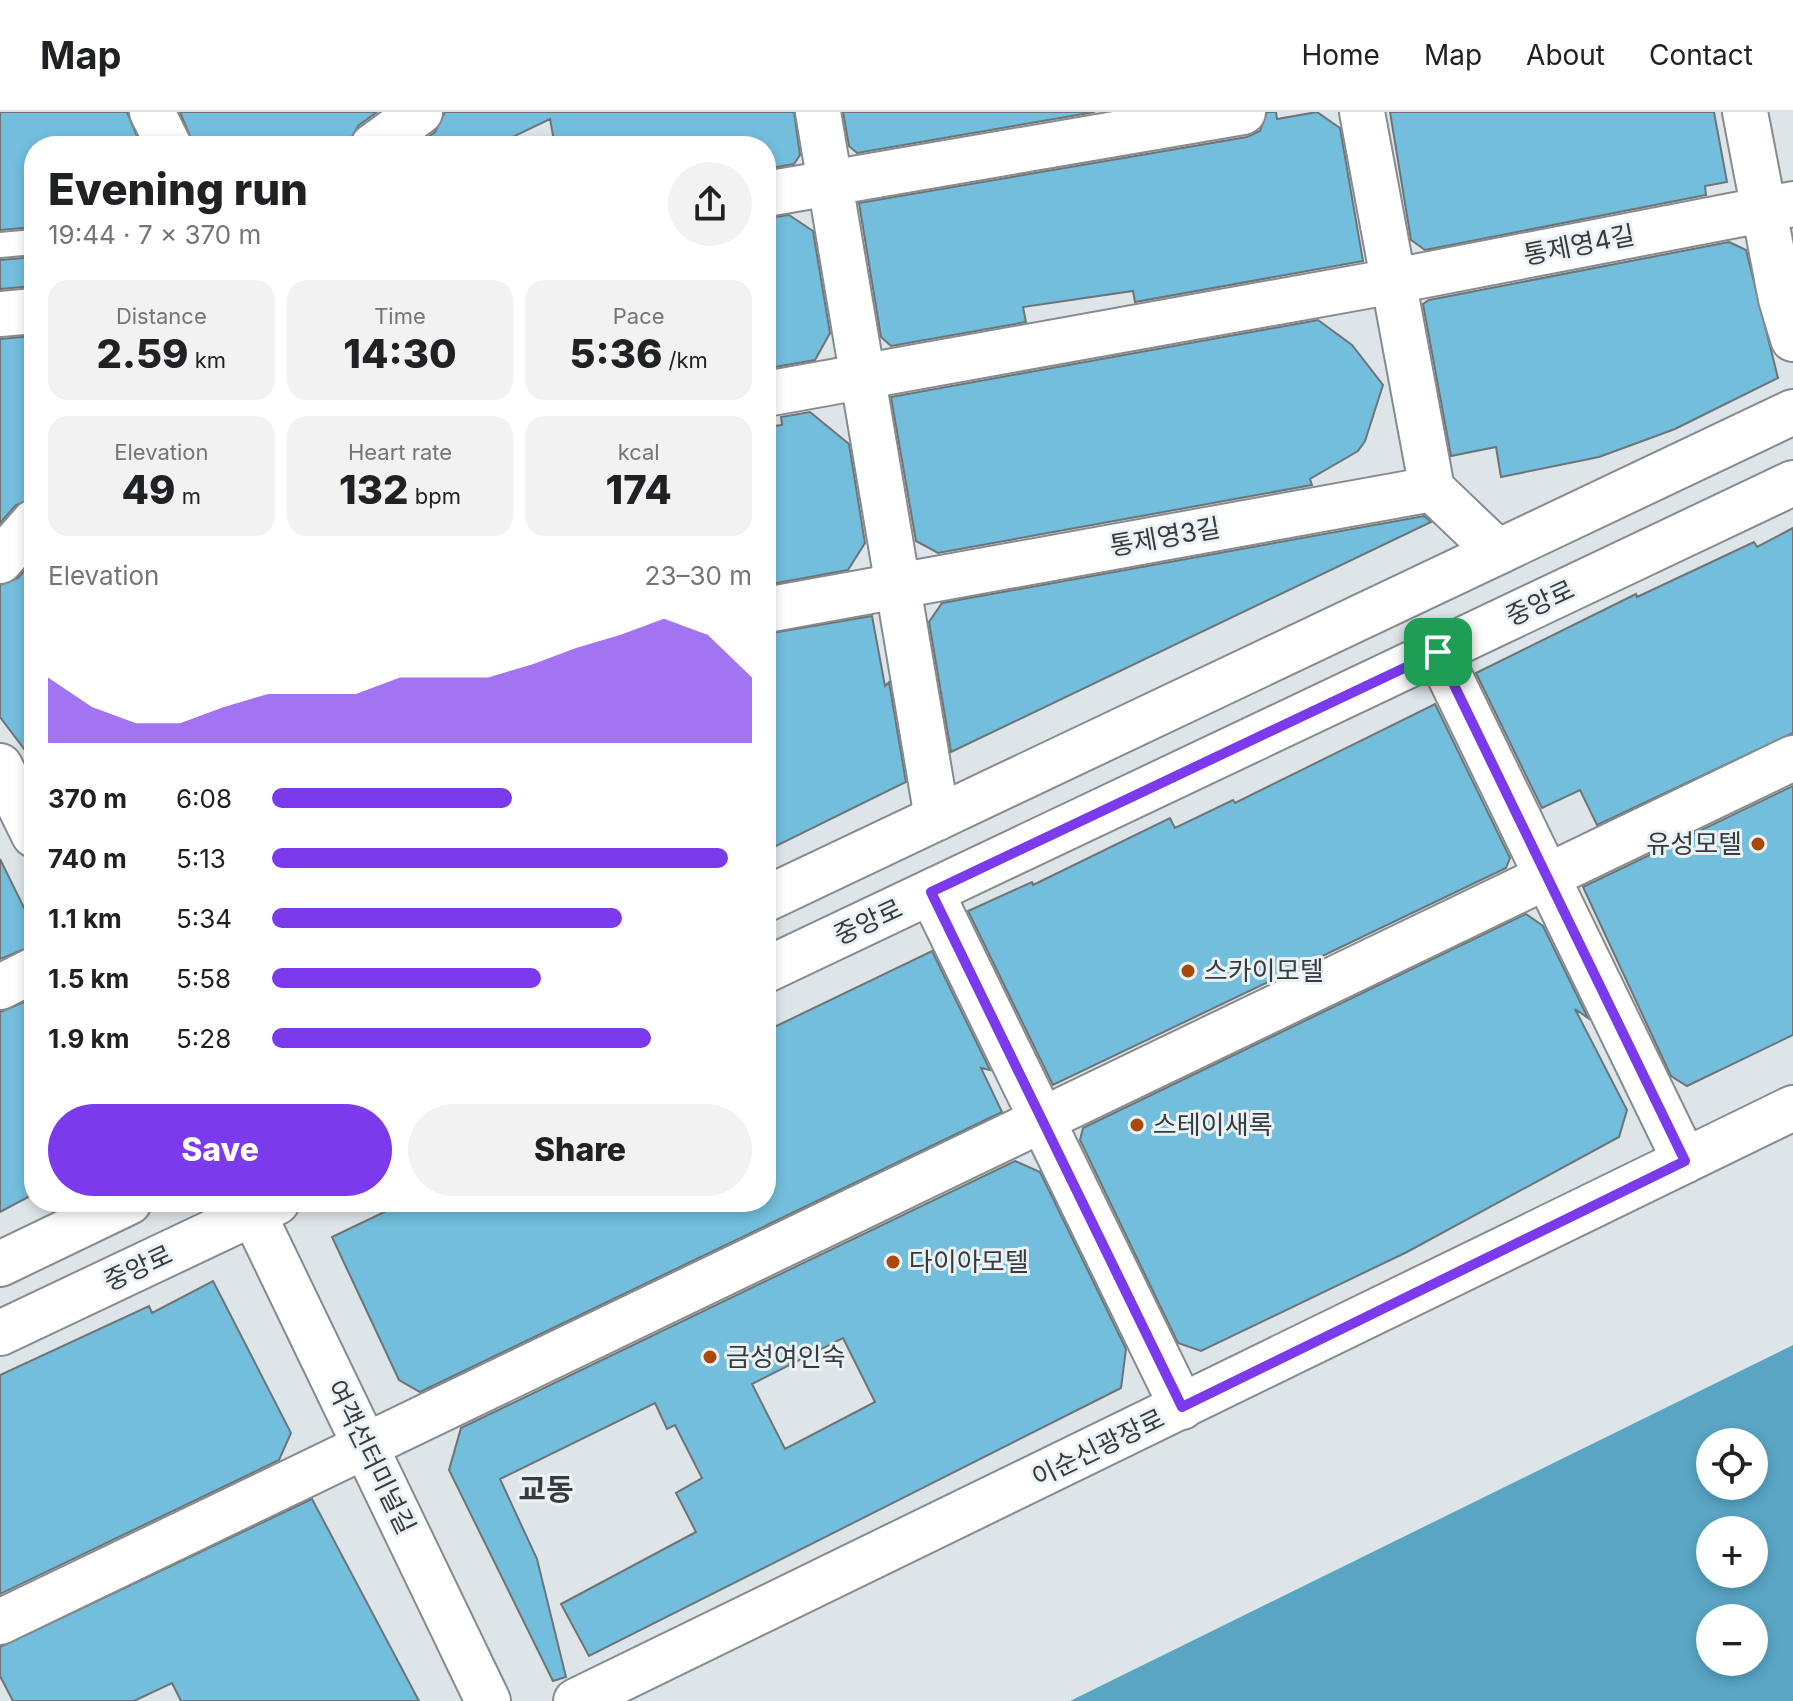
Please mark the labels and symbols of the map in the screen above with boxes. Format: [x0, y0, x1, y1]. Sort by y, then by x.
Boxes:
street label: 통제영4길 [1521, 219, 1637, 270]
street label: 통제영3길 [1107, 512, 1223, 561]
street label: 중앙로 [1501, 573, 1579, 632]
pin [1404, 618, 1472, 686]
place label: 유성모텔 [1646, 828, 1742, 859]
marker: 유성모텔 [1749, 835, 1767, 853]
street label: 중앙로 [829, 892, 907, 951]
place label: 스카이모텔 [1204, 955, 1324, 986]
marker: 스카이모텔 [1179, 962, 1197, 980]
place label: 스테이새록 [1153, 1109, 1273, 1140]
marker: 스테이새록 [1128, 1116, 1146, 1134]
street label: 중앙로 [99, 1238, 177, 1297]
place label: 다이아모텔 [909, 1246, 1029, 1277]
marker: 다이아모텔 [884, 1253, 902, 1271]
place label: 금성여인숙 [726, 1341, 846, 1372]
marker: 금성여인숙 [701, 1348, 719, 1366]
street label: 여객선터미널길 [321, 1375, 422, 1539]
street label: 이순신광장로 [1026, 1402, 1169, 1493]
district label: 교동 [518, 1471, 574, 1507]

